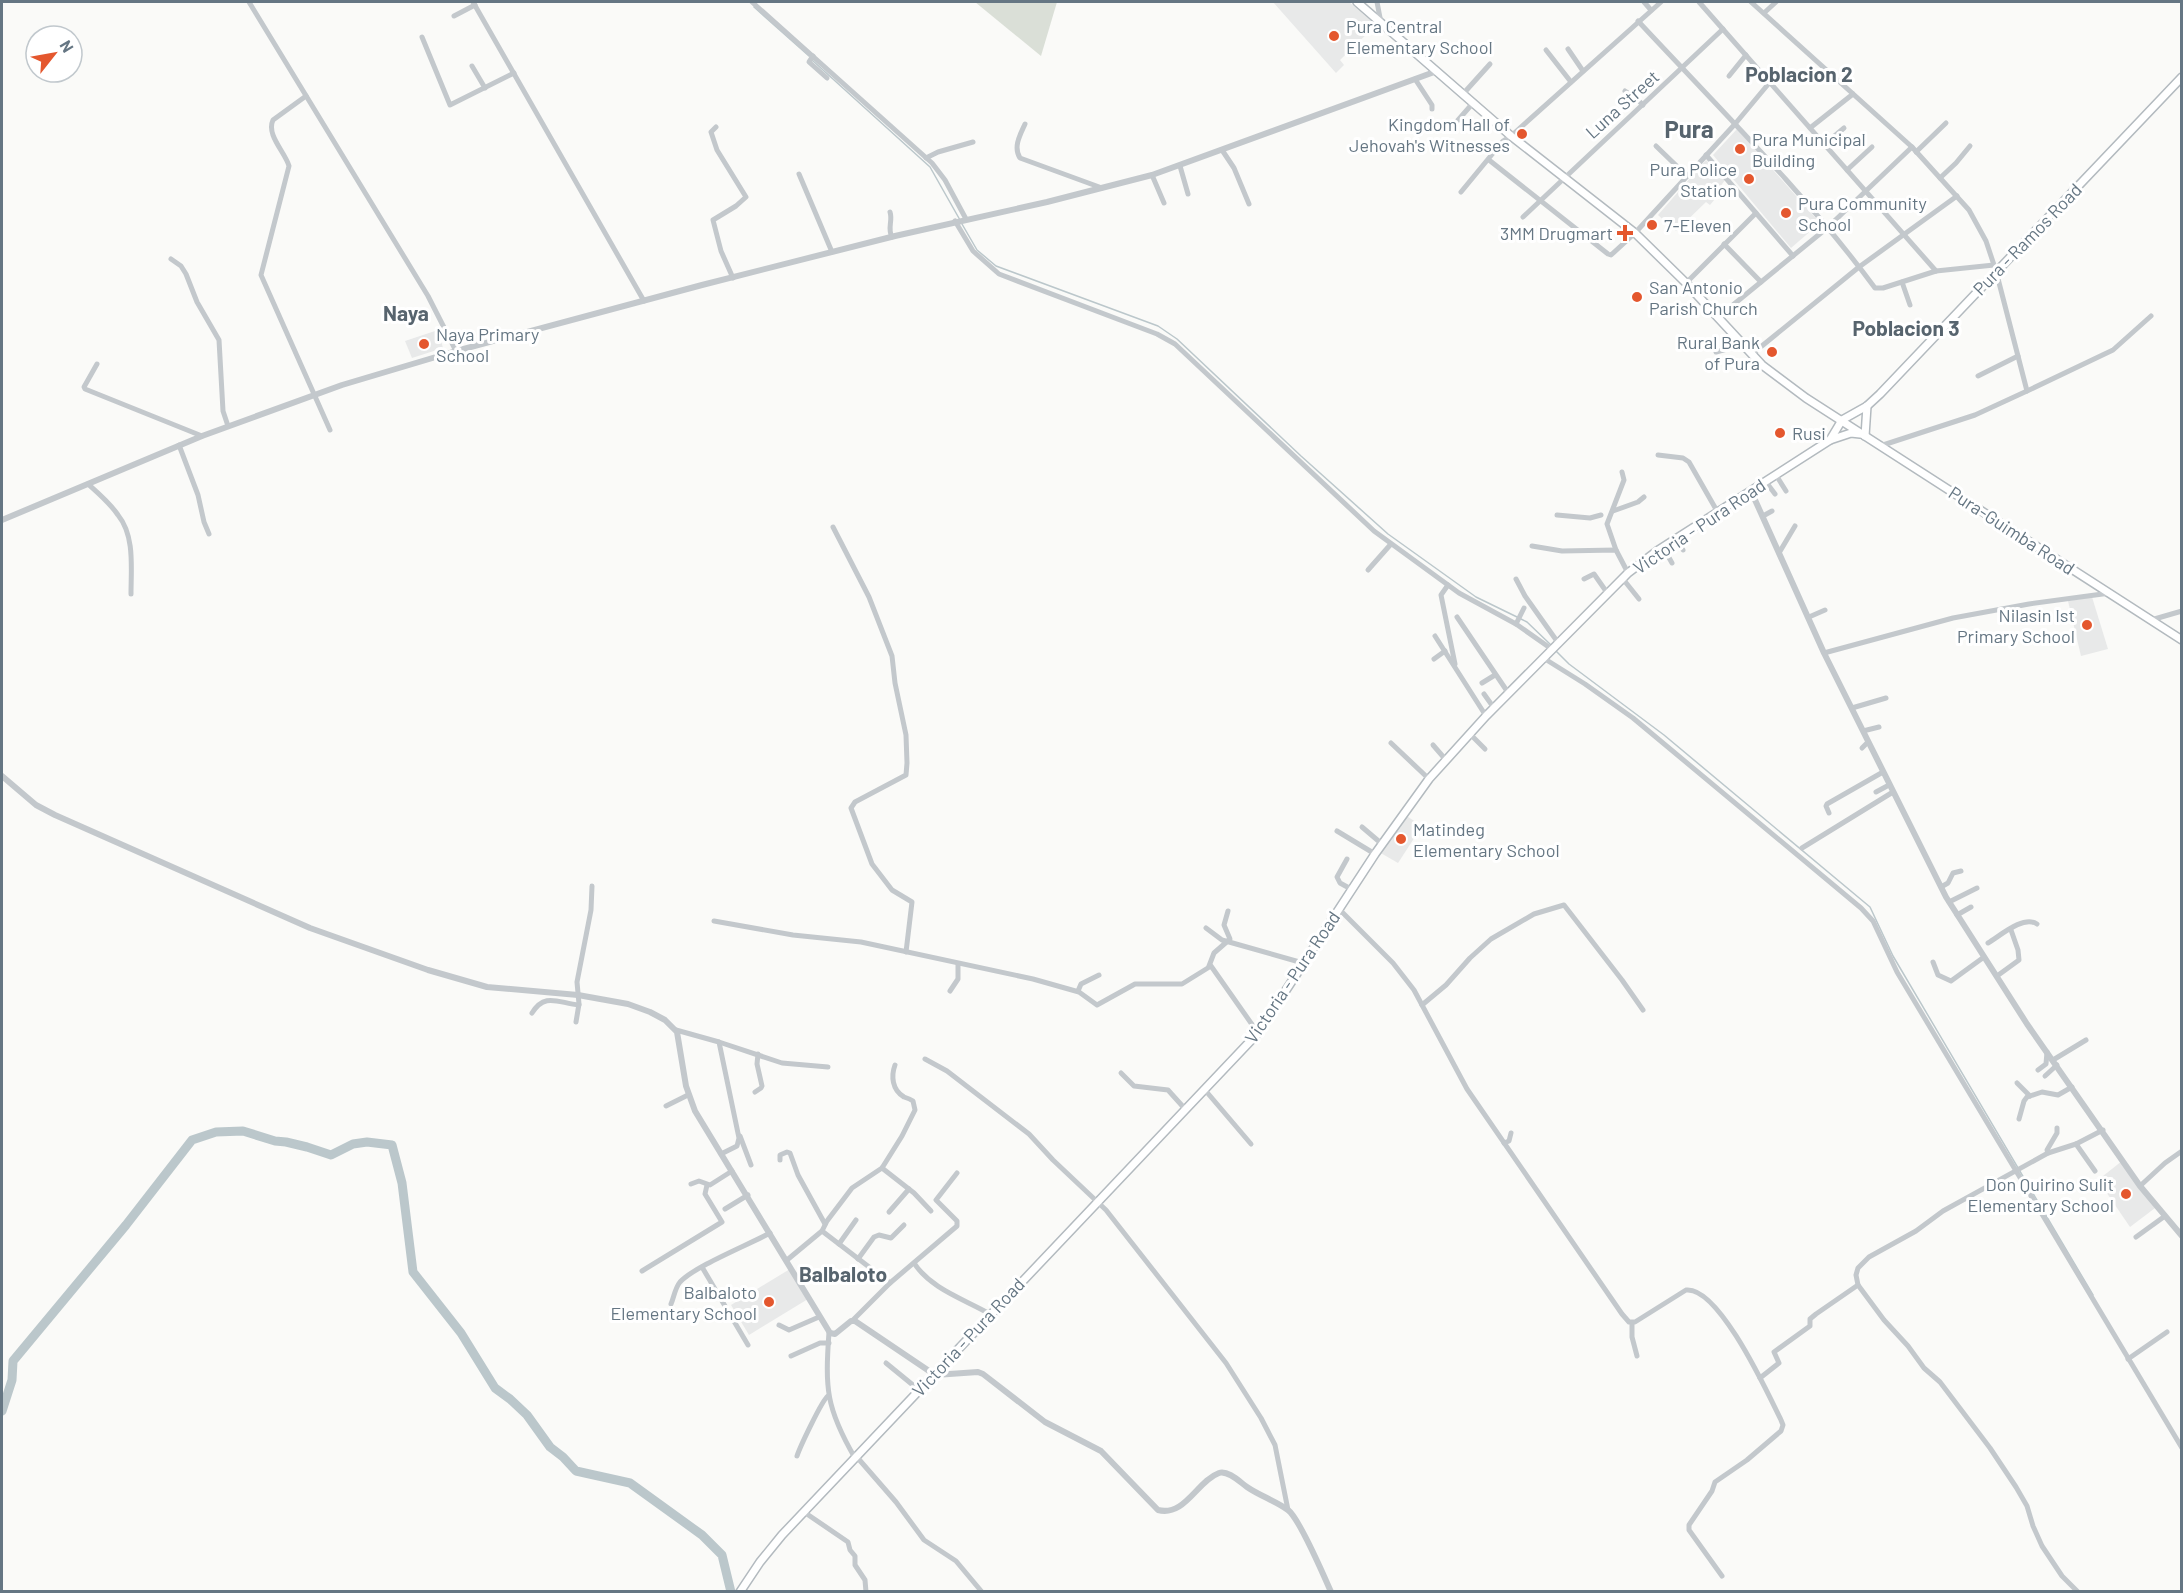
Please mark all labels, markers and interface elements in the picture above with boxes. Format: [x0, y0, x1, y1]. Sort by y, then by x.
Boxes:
place label: Pura Central Elementary School [1346, 15, 1493, 58]
north arrow [24, 24, 84, 84]
marker: Pura Central Elementary School [1327, 29, 1341, 43]
text: N [56, 37, 78, 55]
district label: Poblacion 2 [1745, 61, 1853, 86]
street label: Luna Street [1581, 65, 1663, 143]
place label: Kingdom Hall of Jehovah's Witnesses [1349, 113, 1510, 156]
district label: Pura [1664, 114, 1714, 143]
marker: Kingdom Hall of Jehovah's Witnesses [1515, 127, 1529, 141]
place label: Pura Municipal Building [1752, 128, 1866, 171]
marker: Pura Municipal Building [1733, 142, 1747, 156]
place label: Pura Police Station [1650, 158, 1737, 201]
marker: Pura Police Station [1742, 172, 1756, 186]
street label: Pura - Ramos Road [1968, 178, 2086, 300]
place label: Pura Community School [1798, 192, 1927, 235]
marker: Pura Community School [1779, 206, 1793, 220]
place label: 7-Eleven [1664, 214, 1732, 236]
marker: 7-Eleven [1645, 218, 1659, 232]
place label: 3MM Drugmart [1500, 222, 1613, 244]
marker: 3MM Drugmart [1618, 226, 1632, 240]
place label: San Antonio Parish Church [1649, 276, 1758, 319]
marker: San Antonio Parish Church [1630, 290, 1644, 304]
district label: Naya [383, 300, 429, 325]
district label: Poblacion 3 [1852, 315, 1960, 340]
place label: Naya Primary School [436, 323, 539, 366]
place label: Rural Bank of Pura [1677, 331, 1760, 374]
marker: Naya Primary School [417, 337, 431, 351]
marker: Rural Bank of Pura [1765, 345, 1779, 359]
place label: Rusi [1792, 422, 1826, 444]
marker: Rusi [1773, 426, 1787, 440]
street label: Victoria - Pura Road [1629, 474, 1769, 578]
street label: Pura-Guimba Road [1945, 481, 2079, 579]
place label: Nilasin Ist Primary School [1957, 604, 2075, 647]
marker: Nilasin Ist Primary School [2080, 618, 2094, 632]
place label: Matindeg Elementary School [1413, 818, 1560, 861]
marker: Matindeg Elementary School [1394, 832, 1408, 846]
street label: Victoria - Pura Road [1240, 907, 1344, 1047]
place label: Don Quirino Sulit Elementary School [1967, 1173, 2114, 1216]
marker: Don Quirino Sulit Elementary School [2119, 1187, 2133, 1201]
district label: Balbaloto [799, 1261, 887, 1286]
street label: Victoria - Pura Road [907, 1273, 1029, 1401]
place label: Balbaloto Elementary School [610, 1281, 757, 1324]
marker: Balbaloto Elementary School [762, 1295, 776, 1309]

